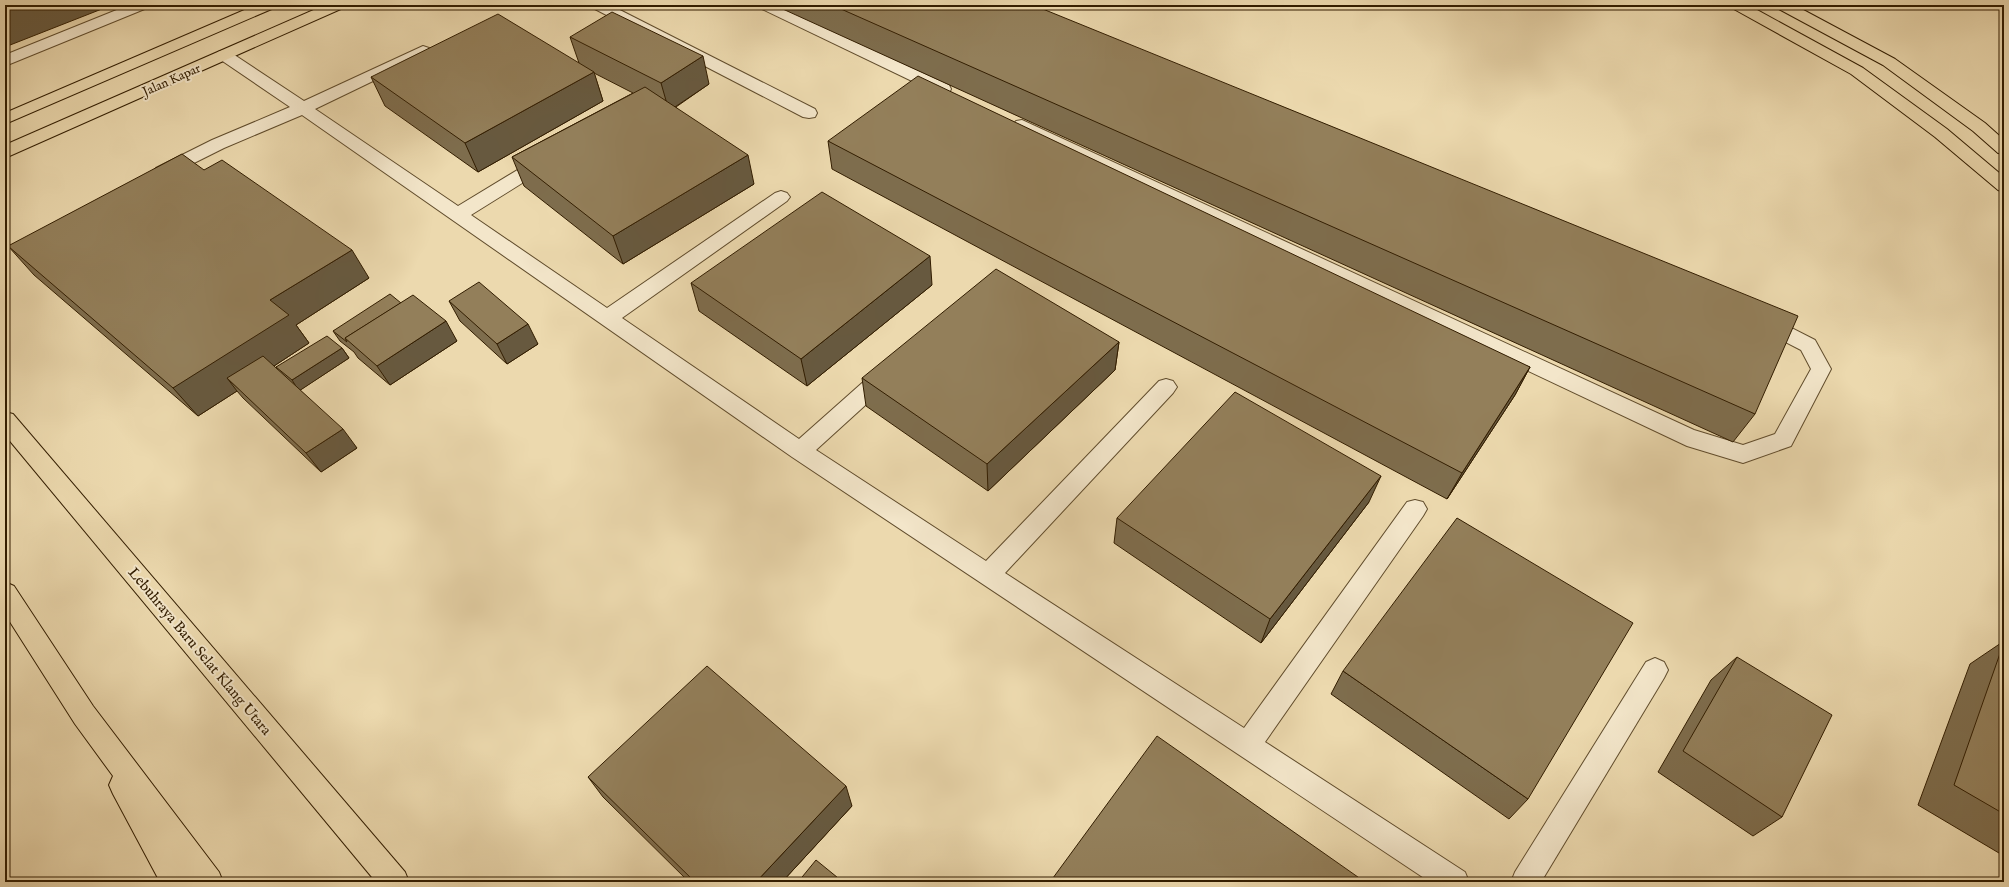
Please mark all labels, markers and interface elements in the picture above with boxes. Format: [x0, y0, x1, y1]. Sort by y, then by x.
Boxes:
street label: Jalan Kapar [138, 60, 204, 102]
street label: Lebuhraya Baru Selat Klang Utara [124, 563, 276, 740]

